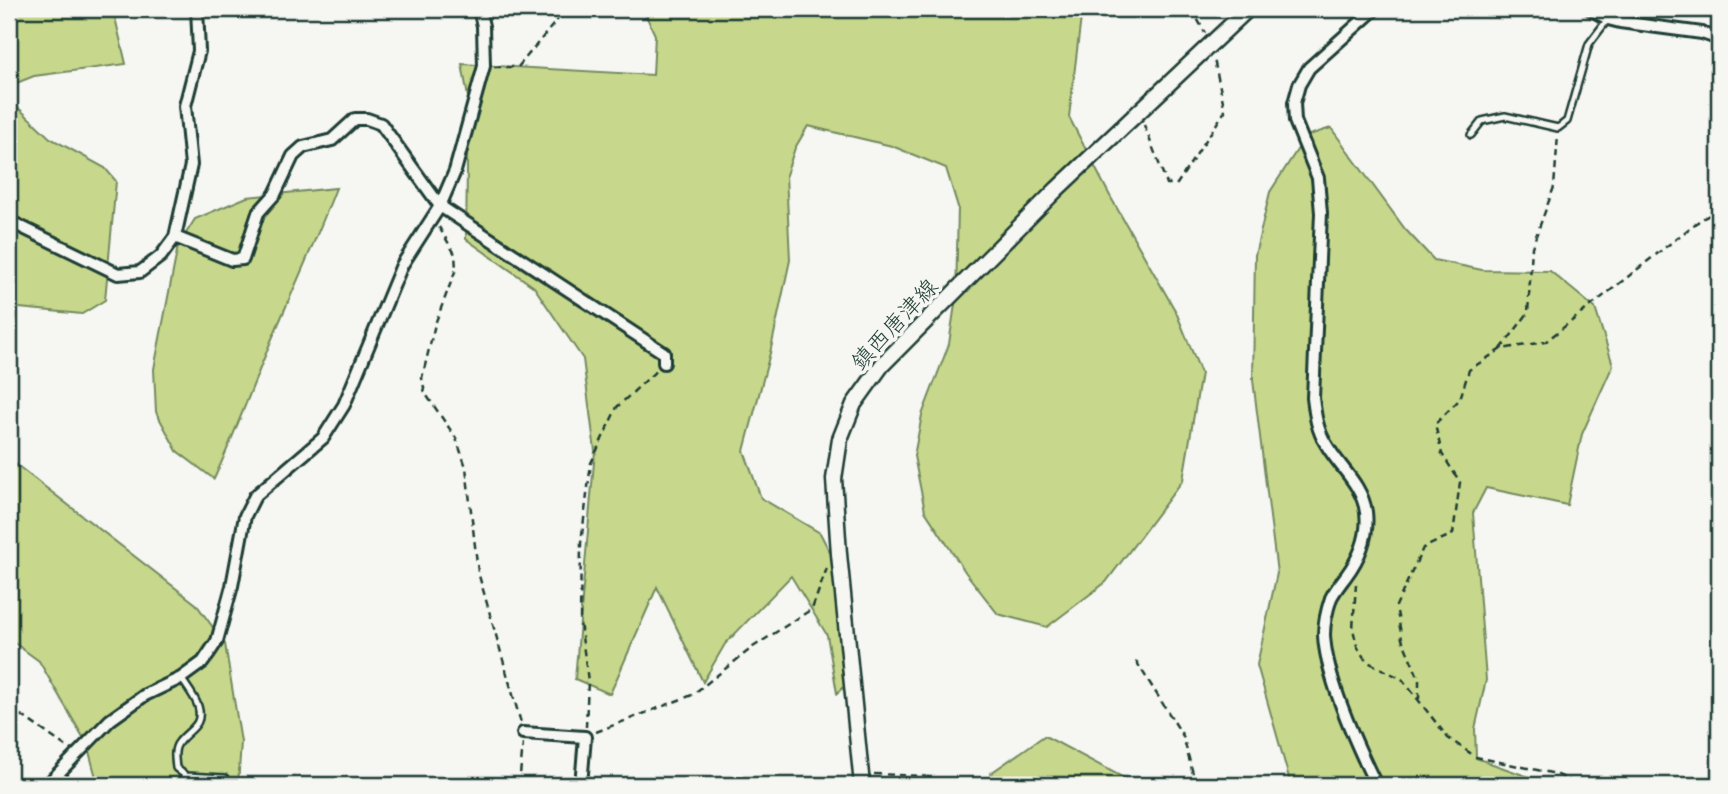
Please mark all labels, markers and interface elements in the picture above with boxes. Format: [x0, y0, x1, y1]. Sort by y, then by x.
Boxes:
street label: 鎮西唐津線 [845, 272, 943, 376]

